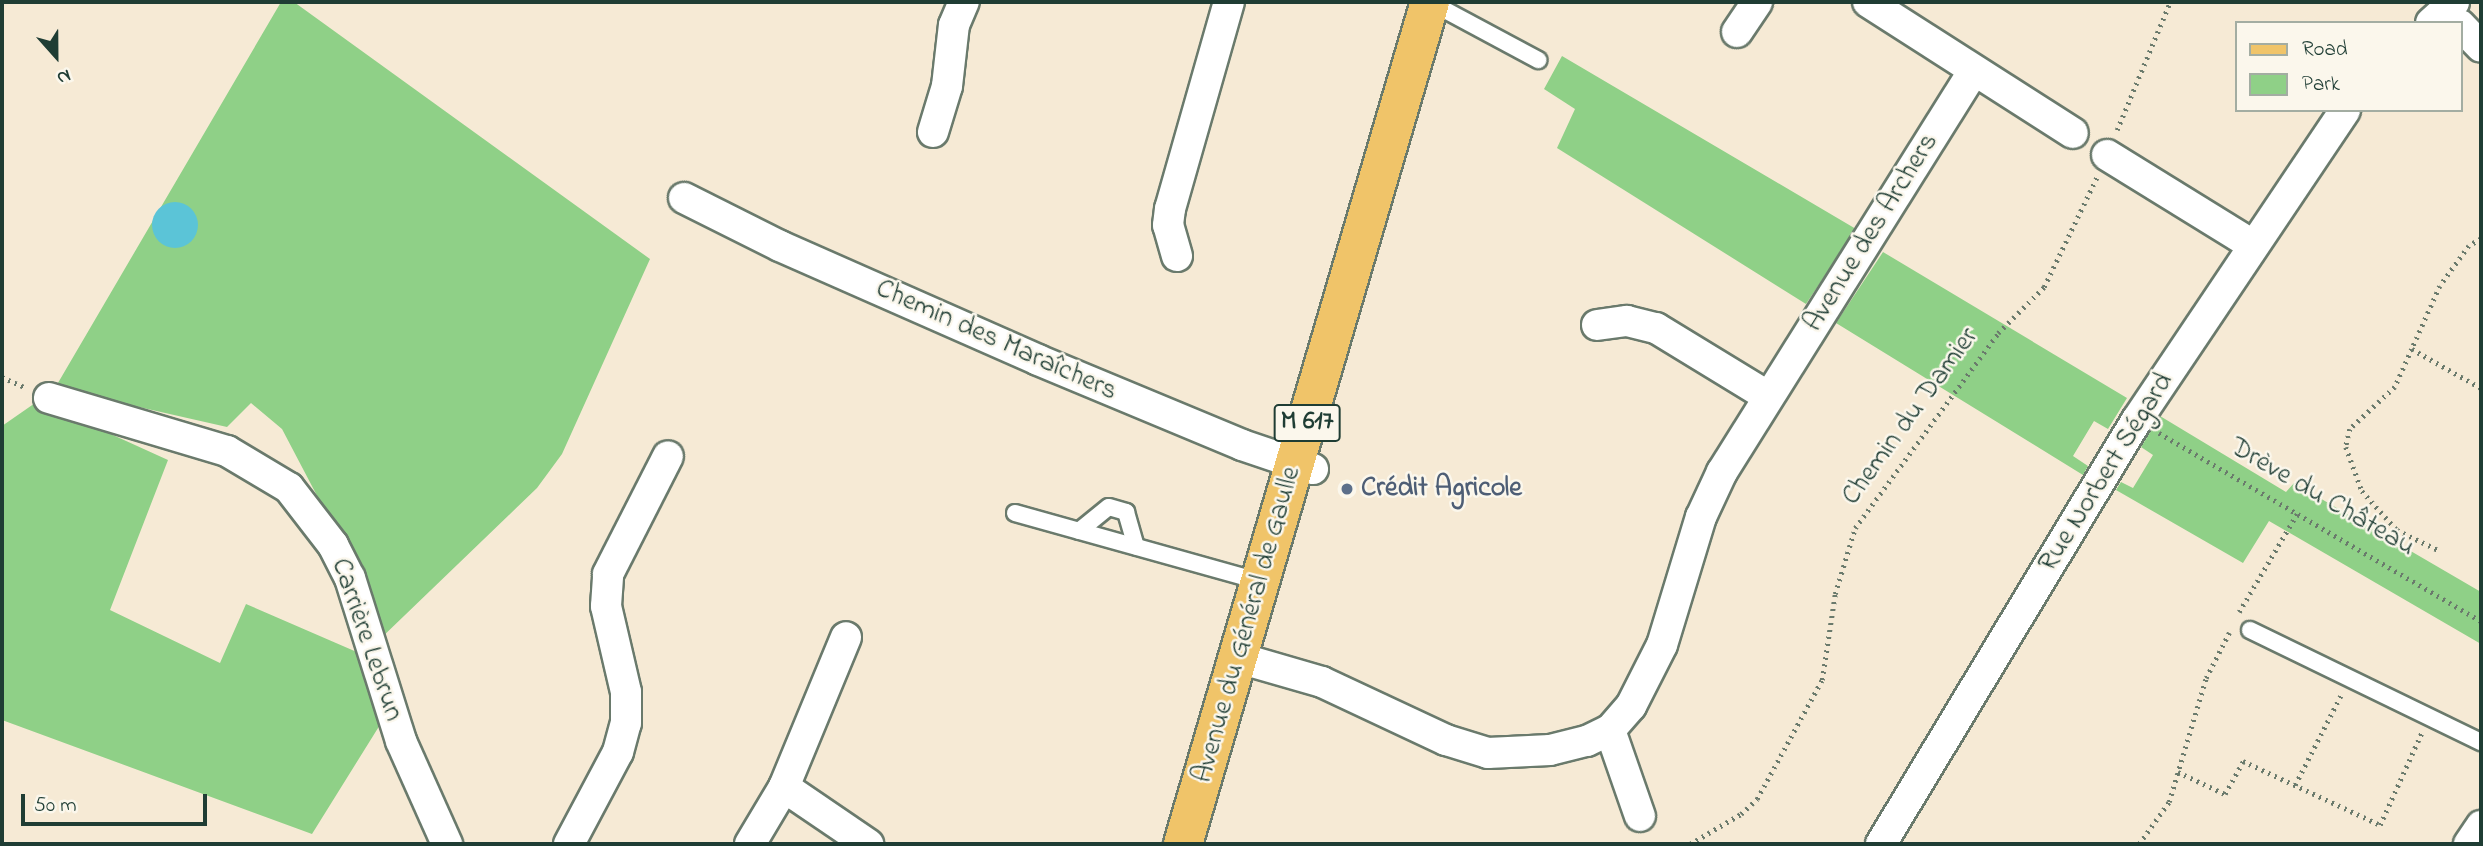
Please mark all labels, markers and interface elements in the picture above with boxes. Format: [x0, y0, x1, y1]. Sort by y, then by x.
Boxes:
north arrow [21, 21, 91, 91]
legend [2234, 21, 2462, 112]
text: Road [2302, 35, 2348, 65]
text: N [53, 61, 75, 91]
text: Park [2302, 70, 2340, 100]
street label: Avenue des Archers [1798, 128, 1946, 338]
street label: Chemin des Maraîchers [870, 273, 1122, 409]
street label: Chemin du Damier [1835, 322, 1987, 512]
street label: Rue Norbert Ségard [2032, 367, 2182, 579]
road number: M 617 [1272, 400, 1342, 446]
street label: Drève du Château [2223, 431, 2421, 565]
street label: Avenue du Général de Gaulle [1187, 463, 1309, 787]
place label: Crédit Agricole [1361, 472, 1522, 506]
marker: Crédit Agricole [1339, 481, 1355, 497]
street label: Carrière Lebrun [322, 554, 410, 726]
scale bar [24, 780, 210, 824]
text: 50 m [34, 791, 77, 821]

